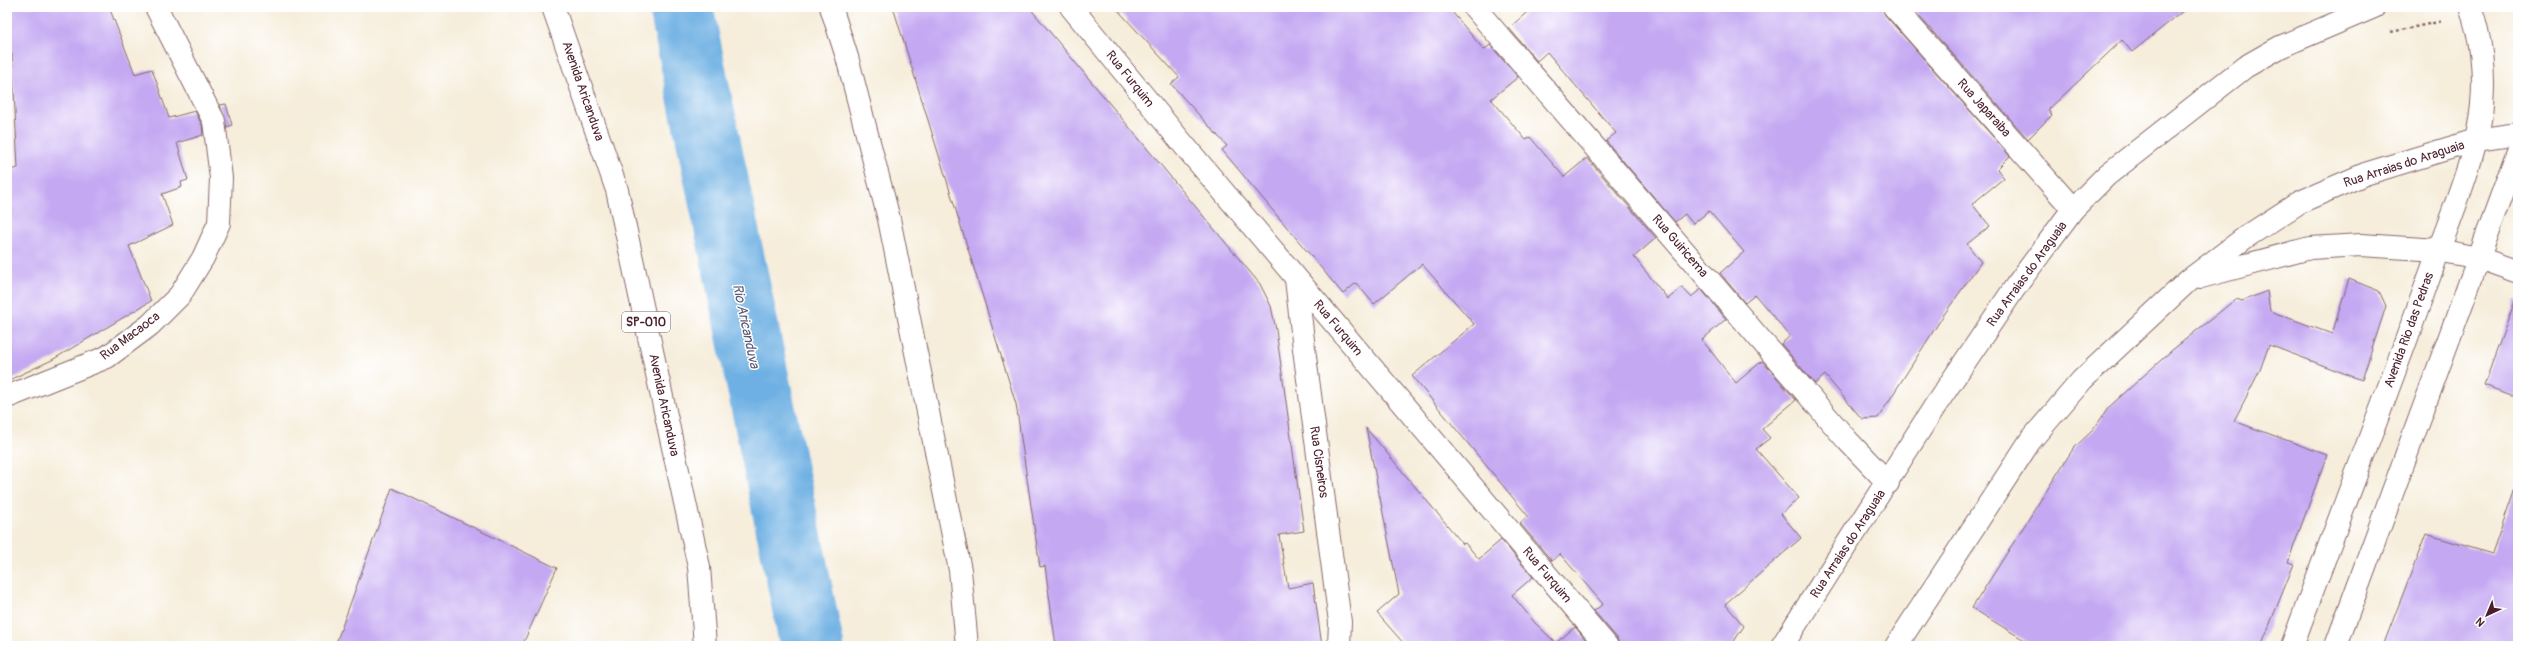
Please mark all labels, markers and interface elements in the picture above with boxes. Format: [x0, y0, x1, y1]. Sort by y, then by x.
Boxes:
street label: Avenida Aricanduva [558, 39, 608, 143]
street label: Rua Furquim [1102, 47, 1158, 111]
street label: Rua Japaraiba [1954, 76, 2014, 140]
street label: Rua Arraias do Araguaia [2342, 137, 2466, 191]
street label: Rua Guiricema [1648, 211, 1712, 281]
street label: Rua Arraias do Araguaia [1983, 218, 2071, 330]
street label: Avenida Rio das Pedras [2381, 270, 2437, 390]
water label: Rio Aricanduva [729, 282, 764, 371]
street label: Rua Furquim [1310, 297, 1366, 359]
street label: Rua Macaoca [97, 308, 163, 364]
road number: SP-010 [622, 312, 670, 332]
street label: Avenida Aricanduva [645, 352, 683, 458]
street label: Rua Cisneiros [1306, 425, 1332, 499]
street label: Rua Arraias do Araguaia [1807, 487, 1889, 601]
street label: Rua Furquim [1519, 544, 1575, 606]
north arrow [2467, 595, 2507, 635]
text: N [2473, 614, 2488, 629]

